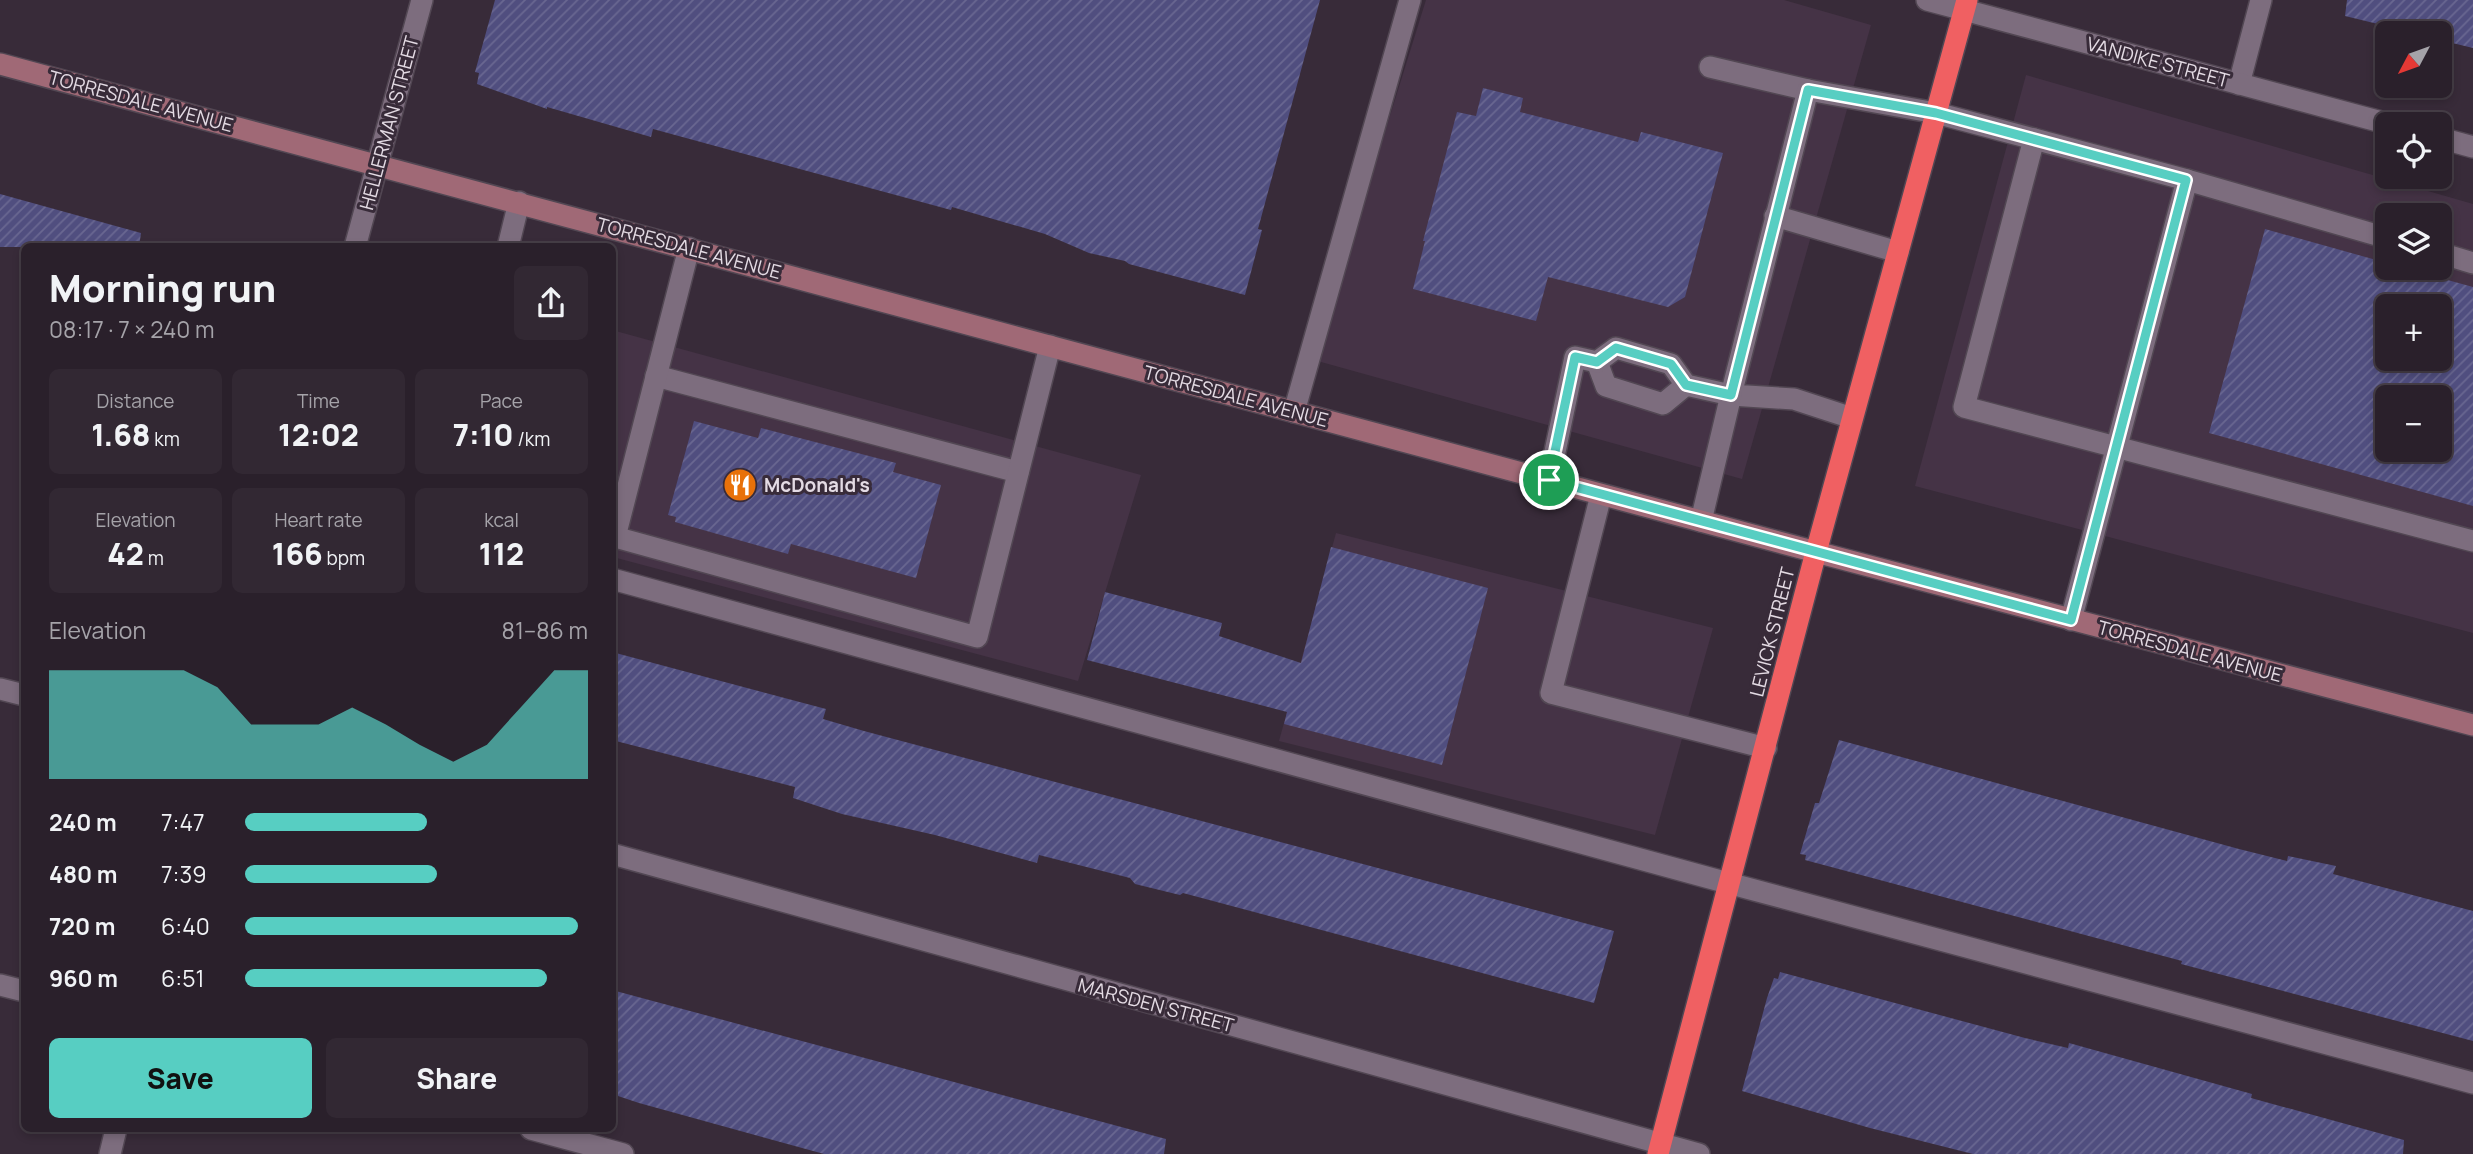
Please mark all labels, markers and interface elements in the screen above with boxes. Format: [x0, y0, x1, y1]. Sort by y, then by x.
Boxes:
north arrow [2375, 21, 2452, 98]
map controls [2375, 21, 2452, 462]
street label: VANDIKE STREET [2084, 31, 2233, 94]
street label: HELLERMAN STREET [353, 33, 425, 213]
street label: TORRESDALE AVENUE [46, 64, 236, 138]
button: locate [2375, 112, 2452, 189]
button: layers [2375, 203, 2452, 280]
street label: TORRESDALE AVENUE [594, 211, 784, 285]
text: Morning run [49, 261, 276, 313]
button: share [514, 266, 588, 340]
button: + [2375, 294, 2452, 371]
text: 08:17 · 7 × 240 m [49, 313, 214, 345]
street label: TORRESDALE AVENUE [1141, 359, 1331, 433]
button: − [2375, 385, 2452, 462]
text: Distance [97, 388, 174, 414]
text: Time [297, 388, 340, 414]
text: Pace [480, 388, 523, 414]
text: 1.68 [91, 414, 151, 455]
text: 12:02 [278, 414, 359, 455]
text: 7:10 [453, 414, 514, 455]
text: km [151, 426, 180, 452]
text: /km [514, 426, 550, 452]
pin [1519, 450, 1579, 510]
icon: arrive [1530, 461, 1568, 499]
restaurant icon: McDonald's [721, 466, 759, 504]
place label: McDonald's [764, 472, 870, 498]
text: Elevation [95, 507, 176, 533]
text: Heart rate [274, 507, 363, 533]
text: kcal [484, 507, 519, 533]
text: 42 [107, 533, 144, 574]
text: 166 [272, 533, 323, 574]
text: 112 [479, 533, 524, 574]
text: m [144, 545, 164, 571]
text: bpm [323, 545, 365, 571]
street label: LEVICK STREET [1743, 564, 1801, 700]
text: Elevation [49, 614, 146, 646]
text: 81–86 m [502, 614, 588, 646]
street label: TORRESDALE AVENUE [2095, 614, 2285, 688]
text: 240 m [49, 806, 117, 838]
text: 7:47 [161, 806, 205, 838]
text: 480 m [49, 858, 118, 890]
text: 7:39 [161, 858, 206, 890]
text: 720 m [49, 910, 115, 942]
text: 6:40 [161, 910, 210, 942]
text: 960 m [49, 962, 118, 994]
text: 6:51 [161, 962, 204, 994]
street label: MARSDEN STREET [1075, 972, 1237, 1038]
button: Save [49, 1038, 312, 1118]
button: Share [326, 1038, 588, 1118]

